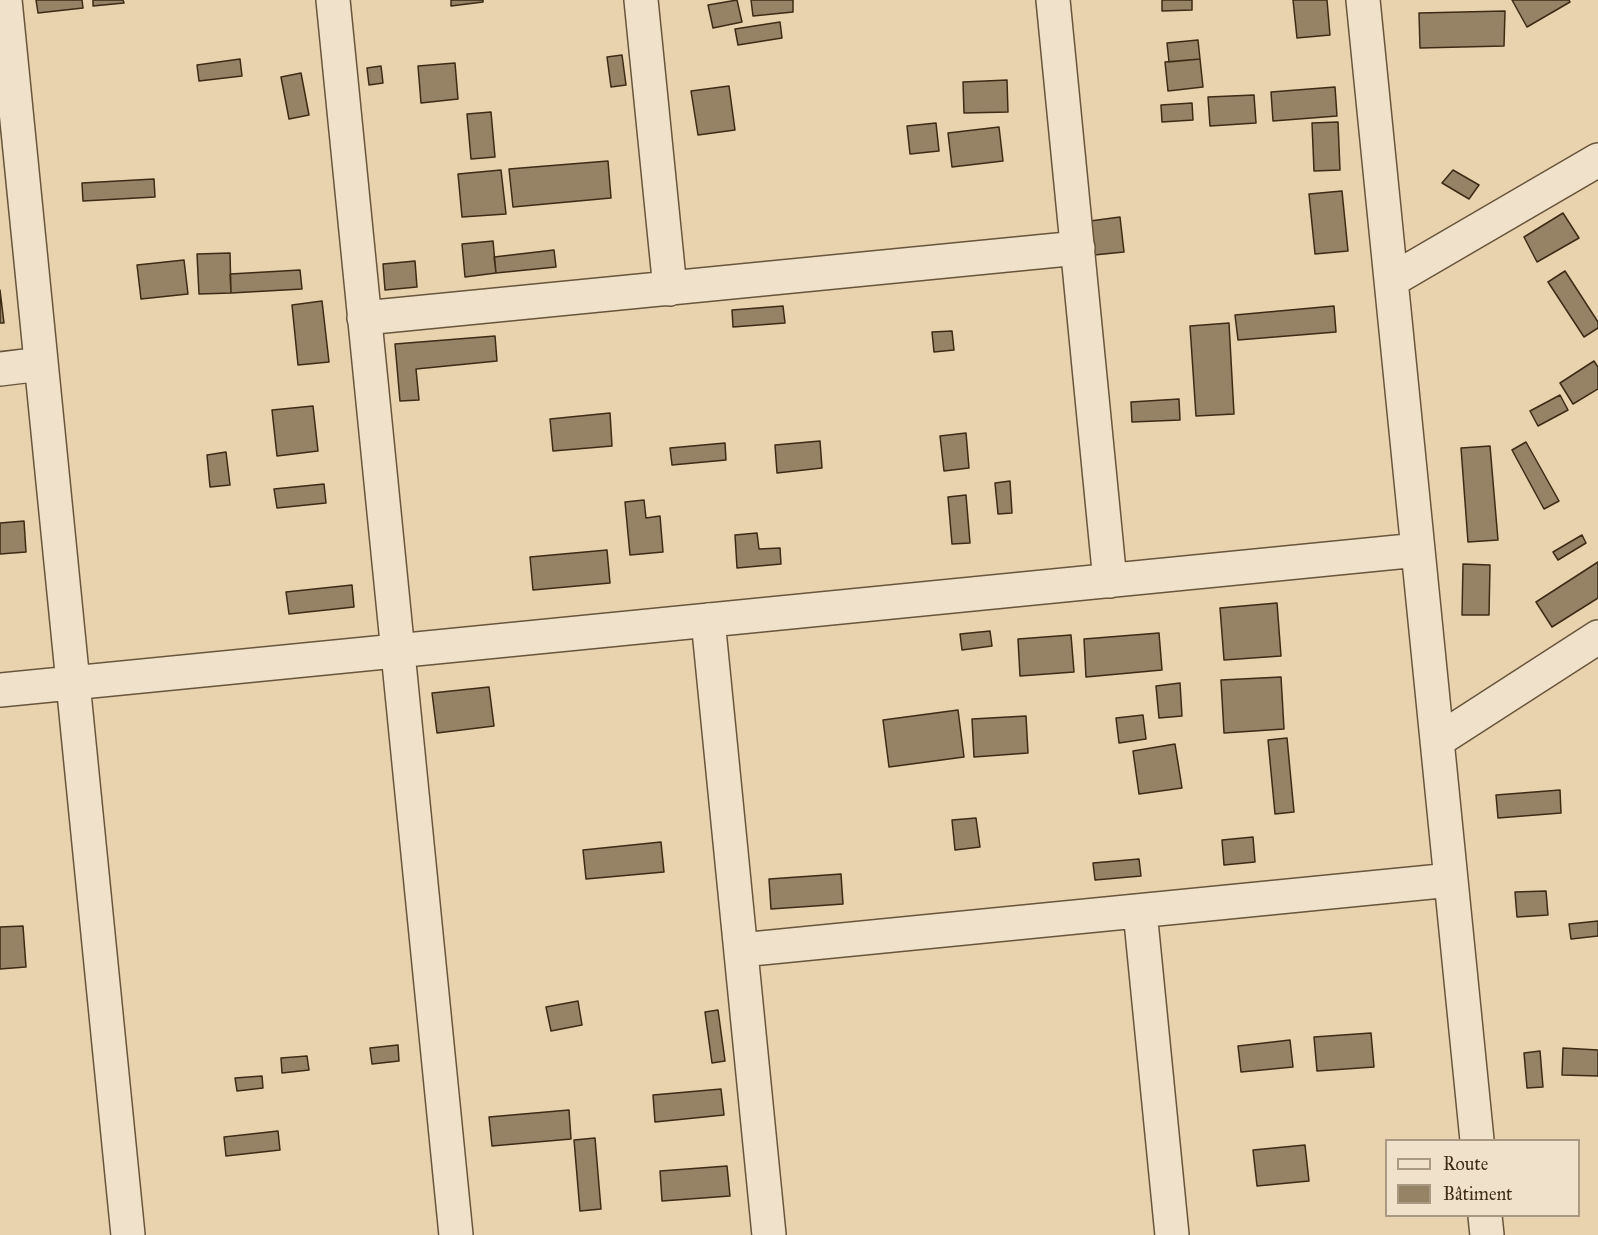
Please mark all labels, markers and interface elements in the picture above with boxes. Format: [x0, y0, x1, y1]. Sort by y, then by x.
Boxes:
legend [1385, 1139, 1580, 1217]
text: Route [1443, 1153, 1488, 1175]
text: Bâtiment [1443, 1183, 1512, 1205]

